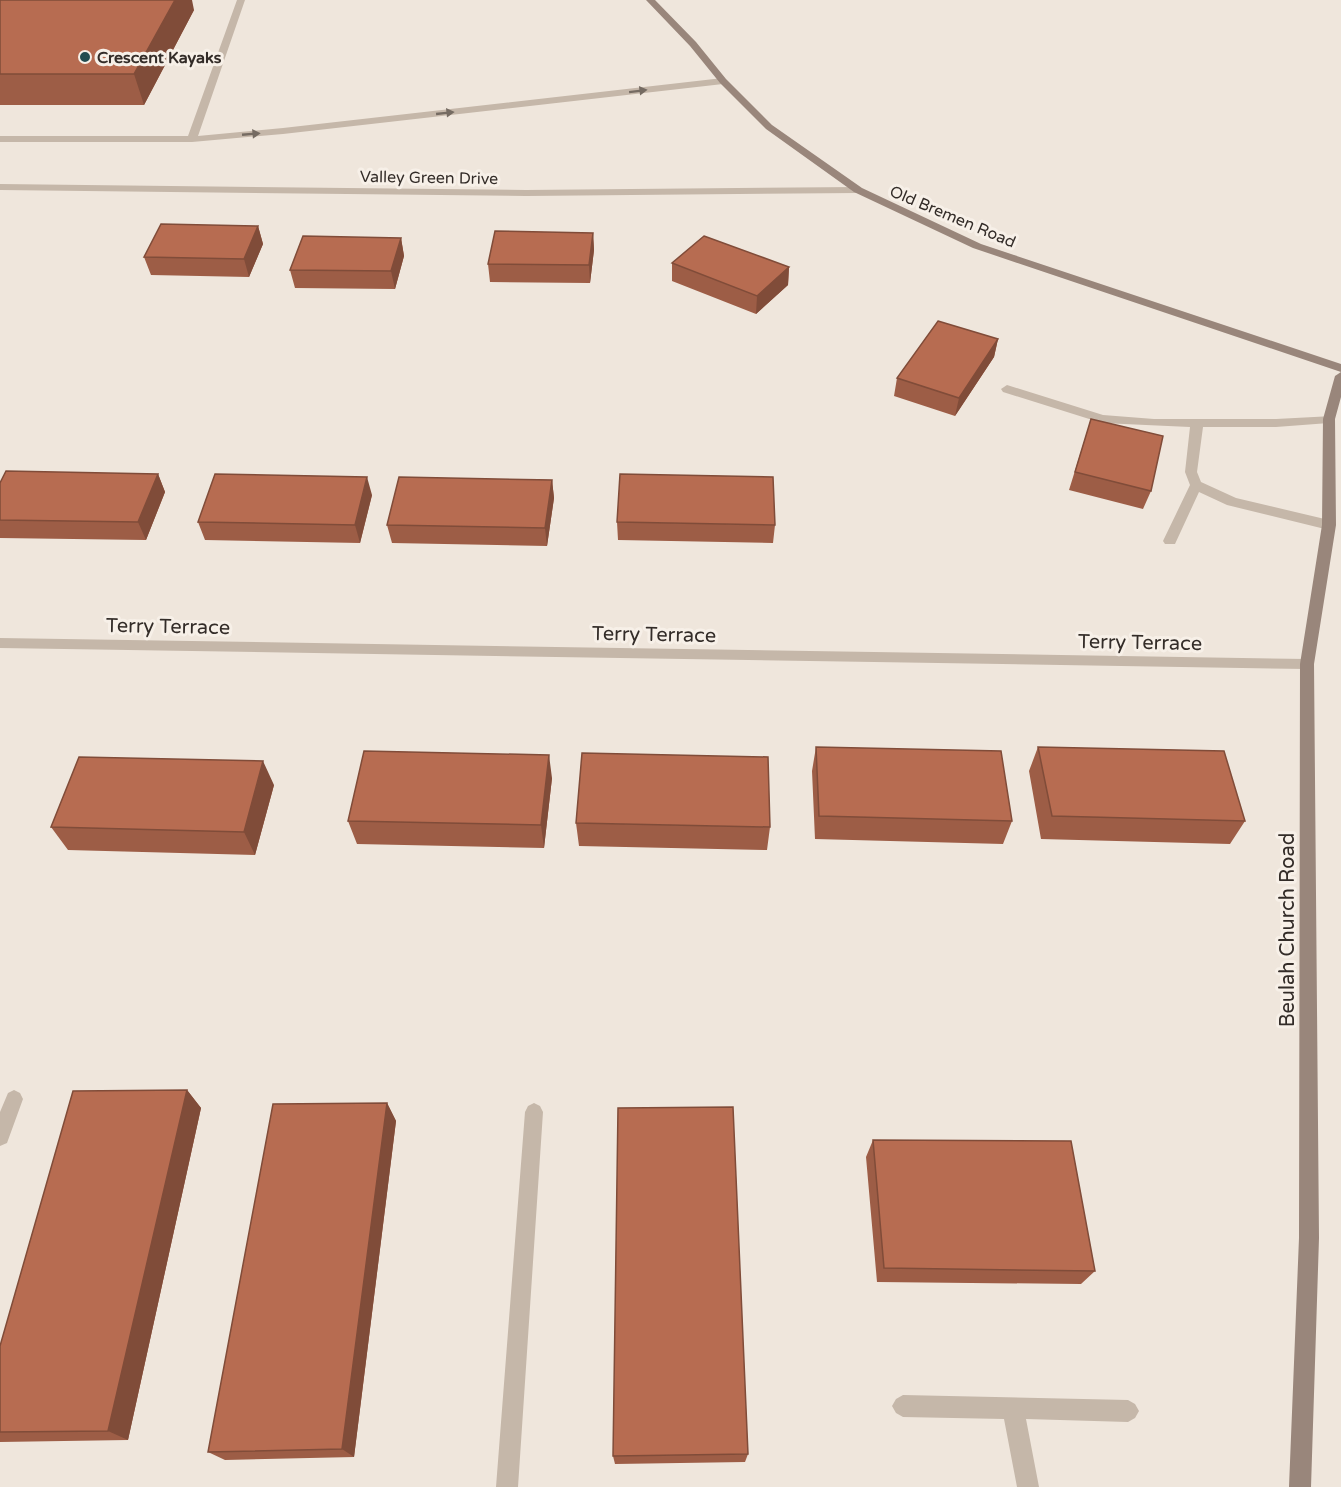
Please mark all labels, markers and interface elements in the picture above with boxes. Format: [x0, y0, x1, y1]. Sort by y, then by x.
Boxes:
place label: Crescent Kayaks [97, 48, 222, 68]
marker: Crescent Kayaks [78, 50, 92, 64]
one-way arrow [629, 86, 648, 96]
one-way arrow [435, 108, 454, 118]
one-way arrow [241, 129, 260, 139]
street label: Valley Green Drive [360, 167, 498, 189]
street label: Old Bremen Road [887, 181, 1019, 252]
street label: Terry Terrace [106, 614, 230, 640]
street label: Terry Terrace [592, 622, 716, 648]
street label: Terry Terrace [1078, 630, 1202, 656]
street label: Beulah Church Road [1276, 833, 1300, 1027]

